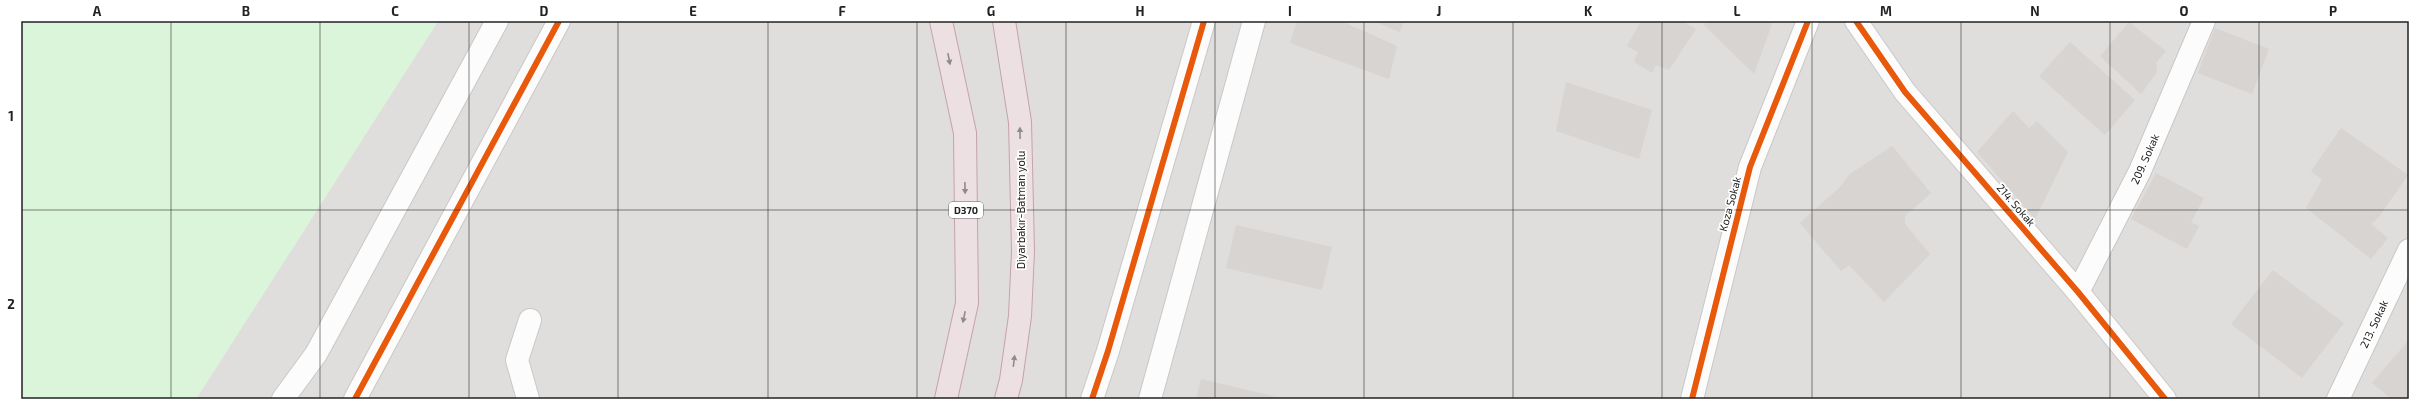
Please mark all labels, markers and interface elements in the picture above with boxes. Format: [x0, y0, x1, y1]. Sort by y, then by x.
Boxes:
text: A [93, 3, 102, 19]
text: B [242, 3, 250, 19]
text: C [391, 3, 399, 19]
text: D [540, 3, 549, 19]
text: E [689, 3, 697, 19]
text: F [838, 3, 846, 19]
text: G [987, 3, 995, 19]
text: H [1136, 3, 1145, 19]
text: I [1288, 3, 1292, 19]
text: J [1437, 3, 1441, 19]
text: K [1584, 3, 1593, 19]
text: L [1734, 3, 1741, 19]
text: M [1880, 3, 1892, 19]
text: N [2030, 3, 2040, 19]
text: O [2180, 3, 2189, 19]
text: P [2329, 3, 2337, 19]
one-way arrow [947, 53, 953, 65]
text: 1 [8, 108, 14, 124]
one-way arrow [1017, 127, 1024, 139]
street label: 209. Sokak [2128, 131, 2162, 186]
street label: Diyarbakır-Batman yolu [1014, 151, 1027, 269]
street label: Koza Sokak [1716, 175, 1743, 233]
street label: 214. Sokak [1994, 181, 2039, 229]
one-way arrow [962, 182, 968, 195]
road number: D370 [949, 202, 983, 218]
text: 2 [7, 296, 15, 312]
street label: 213. Sokak [2357, 297, 2390, 350]
one-way arrow [960, 311, 966, 323]
one-way arrow [1011, 355, 1017, 367]

